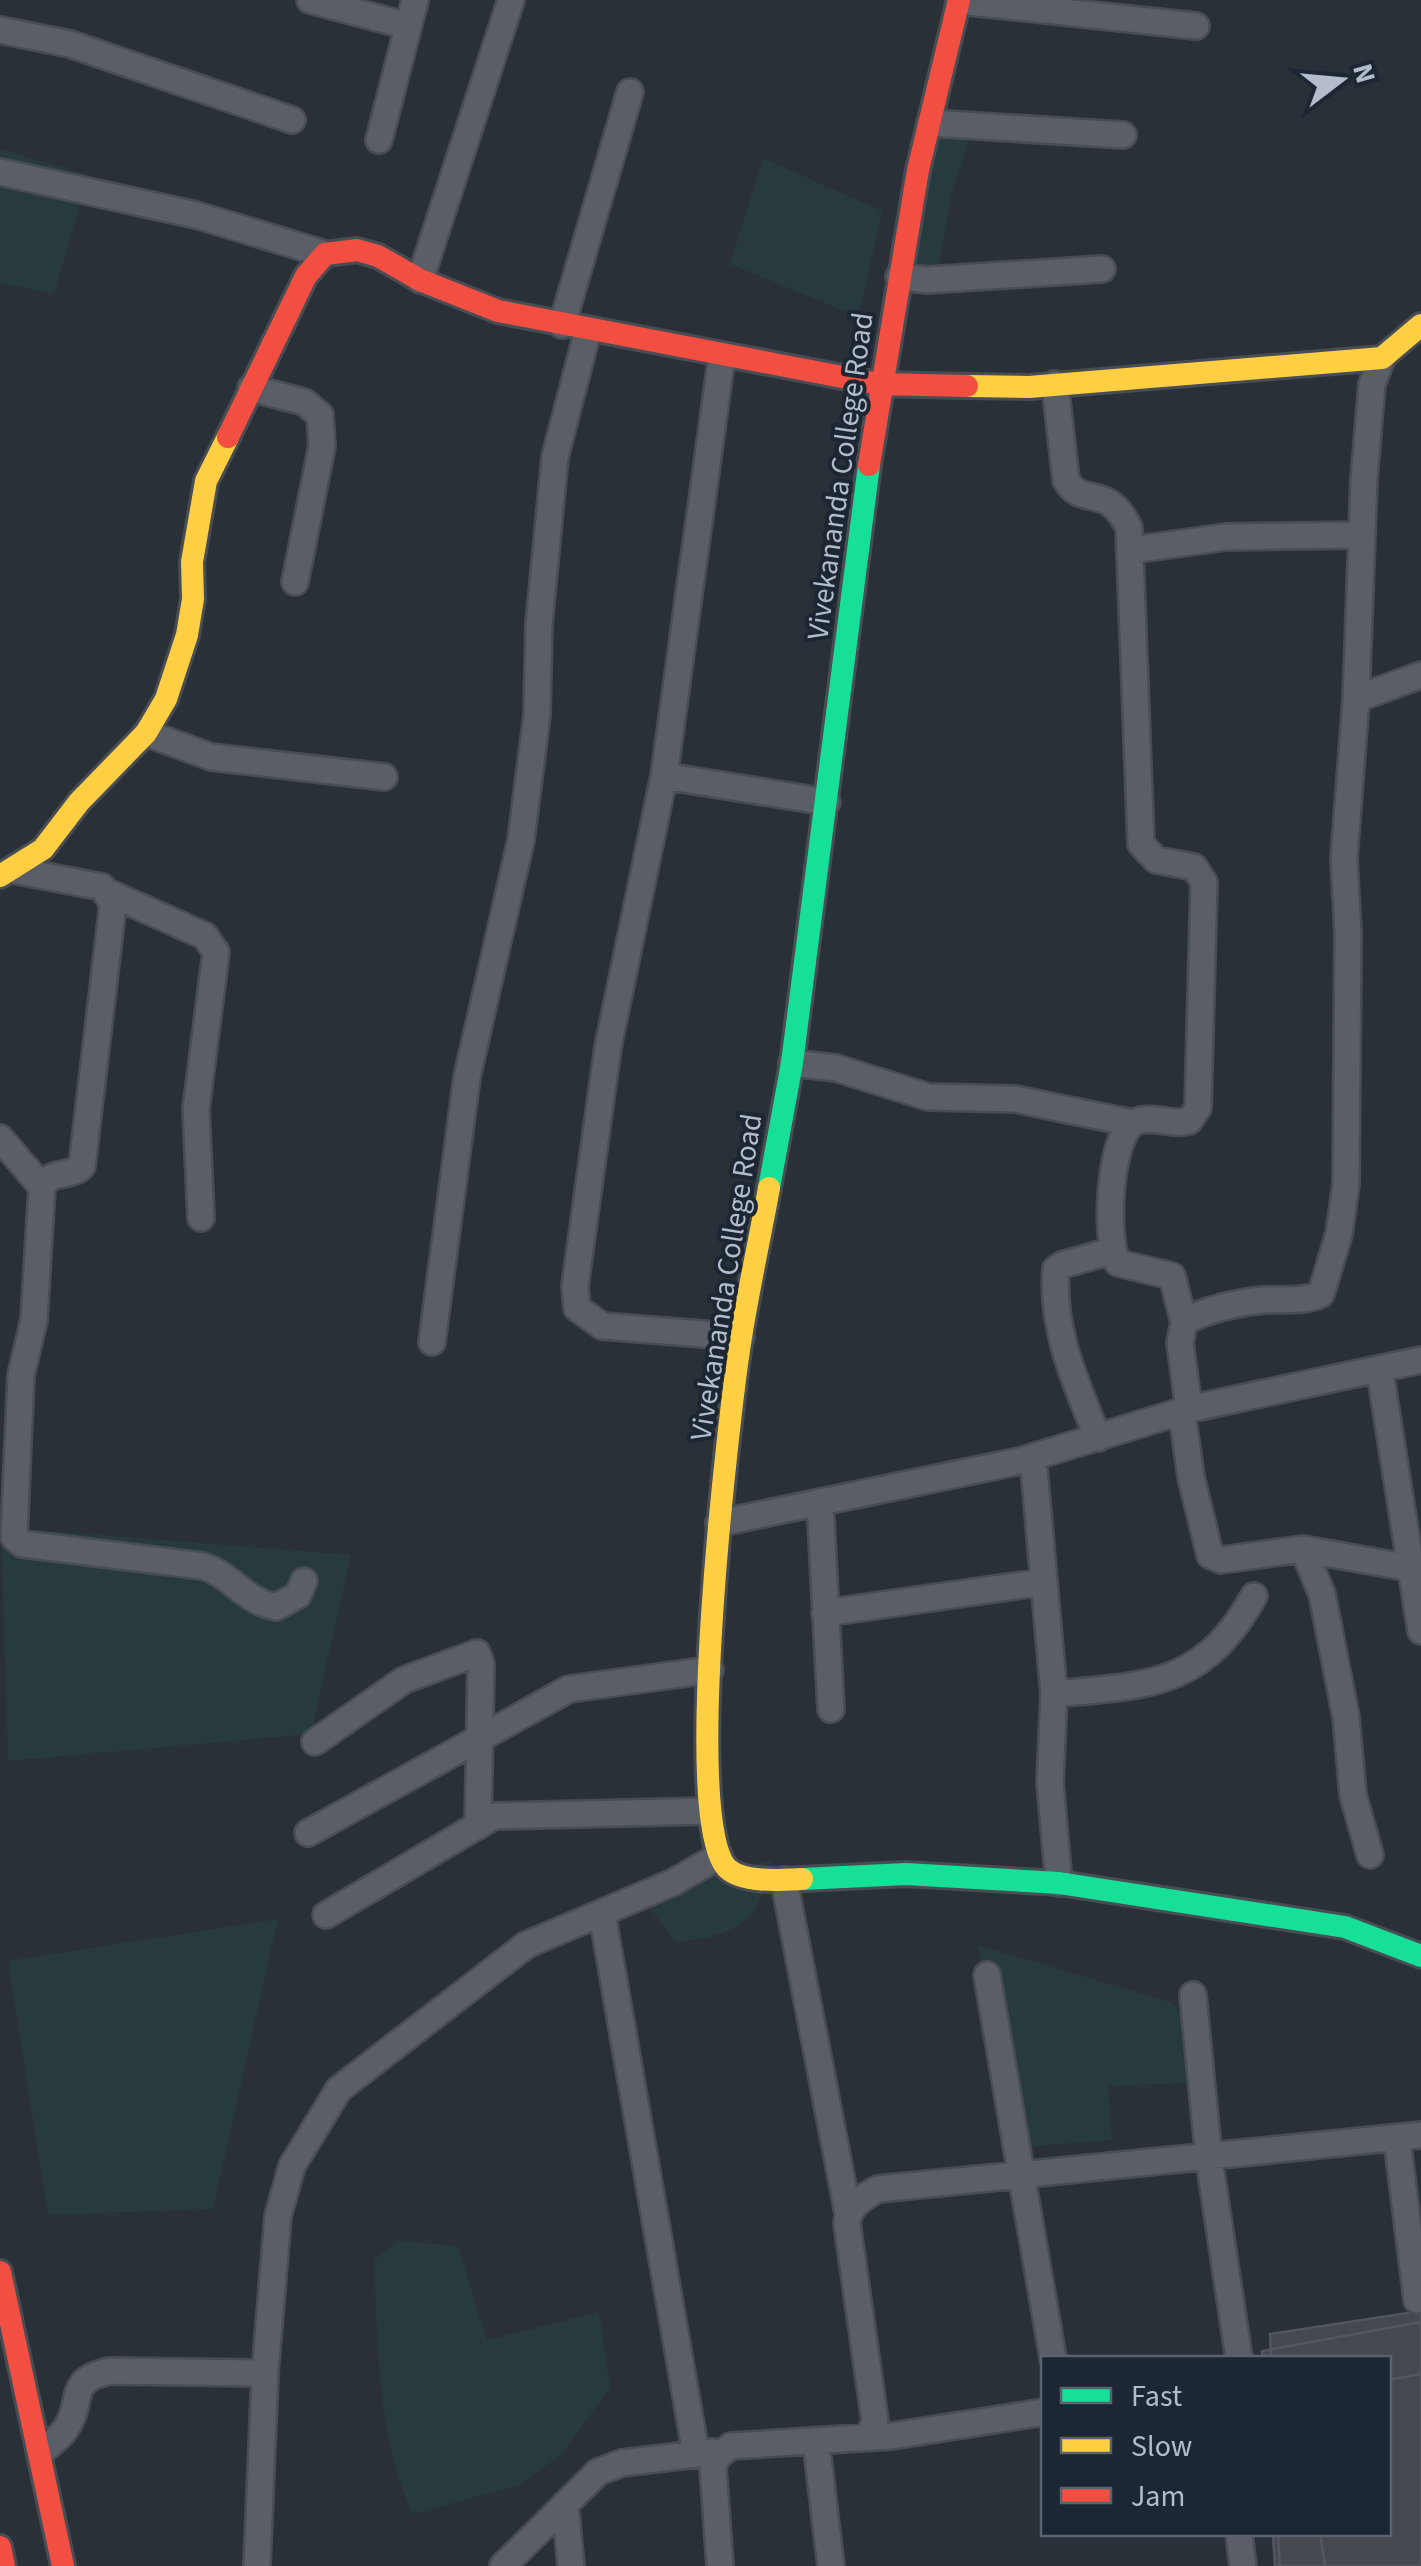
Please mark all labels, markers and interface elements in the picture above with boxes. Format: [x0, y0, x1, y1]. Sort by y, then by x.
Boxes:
north arrow [1291, 30, 1391, 130]
text: N [1342, 59, 1386, 88]
street label: Vivekananda College Road [796, 310, 885, 643]
street label: Vivekananda College Road [679, 1111, 774, 1444]
legend [1041, 2356, 1391, 2536]
text: Fast [1131, 2375, 1182, 2418]
text: Slow [1131, 2425, 1192, 2468]
text: Jam [1131, 2475, 1185, 2518]

